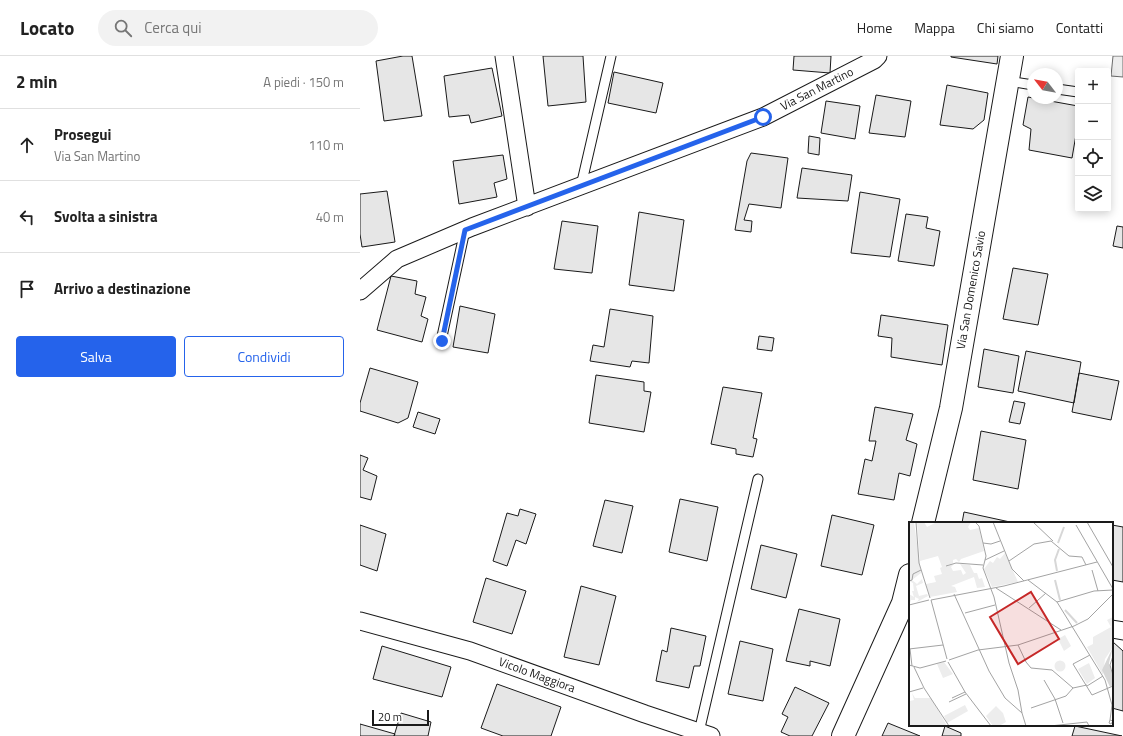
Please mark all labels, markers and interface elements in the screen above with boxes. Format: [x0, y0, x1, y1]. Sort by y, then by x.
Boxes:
search box [98, 10, 378, 46]
text: Locato [20, 13, 74, 42]
text: Cerca qui [144, 16, 201, 39]
icon: search [112, 17, 134, 39]
text: Home [857, 17, 892, 38]
text: Mappa [914, 17, 955, 38]
text: Chi siamo [977, 17, 1034, 38]
text: Contatti [1056, 17, 1103, 38]
street label: Via San Martino [777, 62, 857, 115]
north arrow [1027, 68, 1063, 104]
map controls [1075, 68, 1111, 212]
button: + [1075, 68, 1111, 104]
text: 2 min [16, 69, 57, 95]
text: A piedi · 150 m [263, 72, 344, 92]
button: − [1075, 104, 1111, 140]
route start [754, 108, 772, 126]
text: Prosegui [54, 123, 111, 146]
icon: ahead [16, 134, 38, 156]
text: 110 m [308, 135, 344, 155]
button: locate [1075, 140, 1111, 176]
text: Via San Martino [54, 146, 140, 166]
button: layers [1075, 176, 1111, 212]
text: Svolta a sinistra [54, 205, 158, 228]
icon: left [16, 206, 38, 228]
text: 40 m [316, 207, 344, 227]
street label: Via San Domenico Savio [951, 229, 990, 351]
text: Arrivo a destinazione [54, 277, 191, 300]
icon: arrive [16, 278, 38, 300]
route end [433, 332, 451, 350]
button: Salva [16, 336, 176, 377]
button: Condividi [184, 336, 344, 377]
inset map [909, 522, 1113, 726]
street label: Vicolo Maggiora [496, 652, 578, 697]
scale bar [372, 708, 429, 727]
text: 20 m [378, 709, 402, 725]

